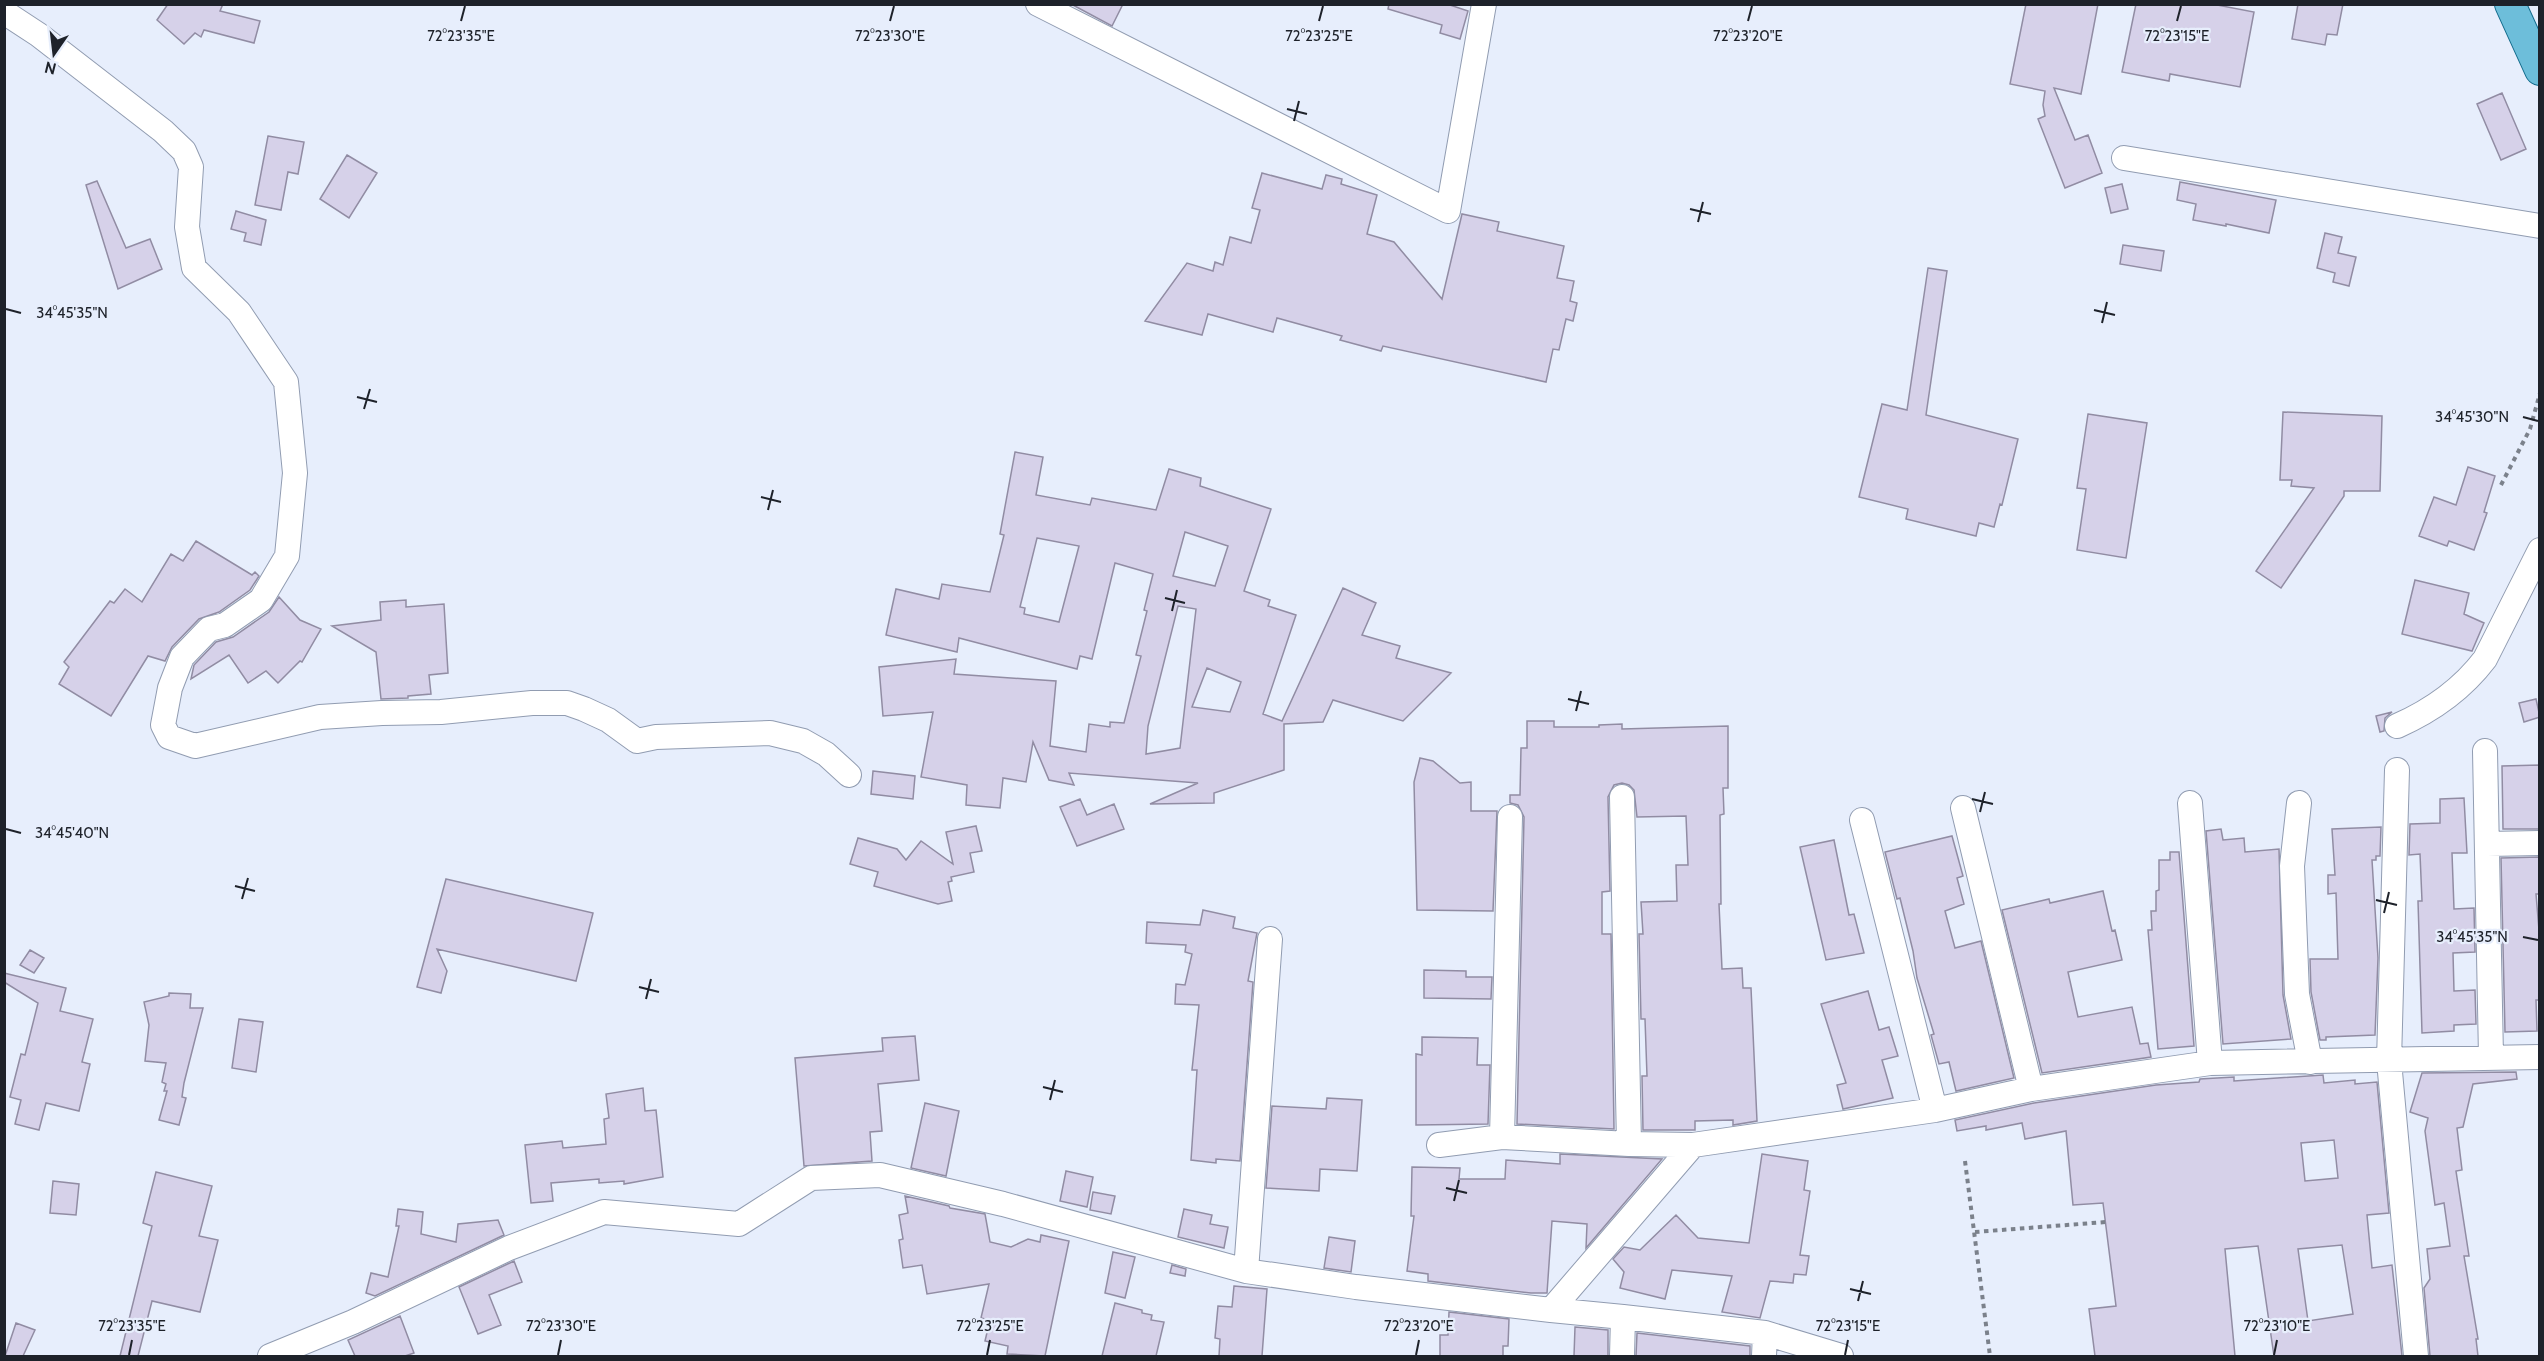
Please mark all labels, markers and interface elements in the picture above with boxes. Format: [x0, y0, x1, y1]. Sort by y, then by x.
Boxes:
north arrow [24, 24, 84, 84]
text: 72°23'35"E [427, 27, 495, 45]
text: 72°23'30"E [855, 27, 925, 45]
text: 72°23'25"E [1285, 27, 1353, 45]
text: 72°23'20"E [1713, 27, 1783, 45]
text: 72°23'15"E [2145, 27, 2209, 45]
text: N [43, 57, 58, 79]
text: 34°45'35"N [36, 304, 108, 322]
text: 34°45'30"N [2435, 408, 2509, 426]
text: 34°45'40"N [35, 824, 109, 842]
text: 34°45'35"N [2436, 928, 2508, 946]
text: 72°23'35"E [98, 1317, 166, 1335]
text: 72°23'30"E [526, 1317, 596, 1335]
text: 72°23'25"E [956, 1317, 1024, 1335]
text: 72°23'20"E [1384, 1317, 1454, 1335]
text: 72°23'15"E [1816, 1317, 1880, 1335]
text: 72°23'10"E [2244, 1317, 2310, 1335]

